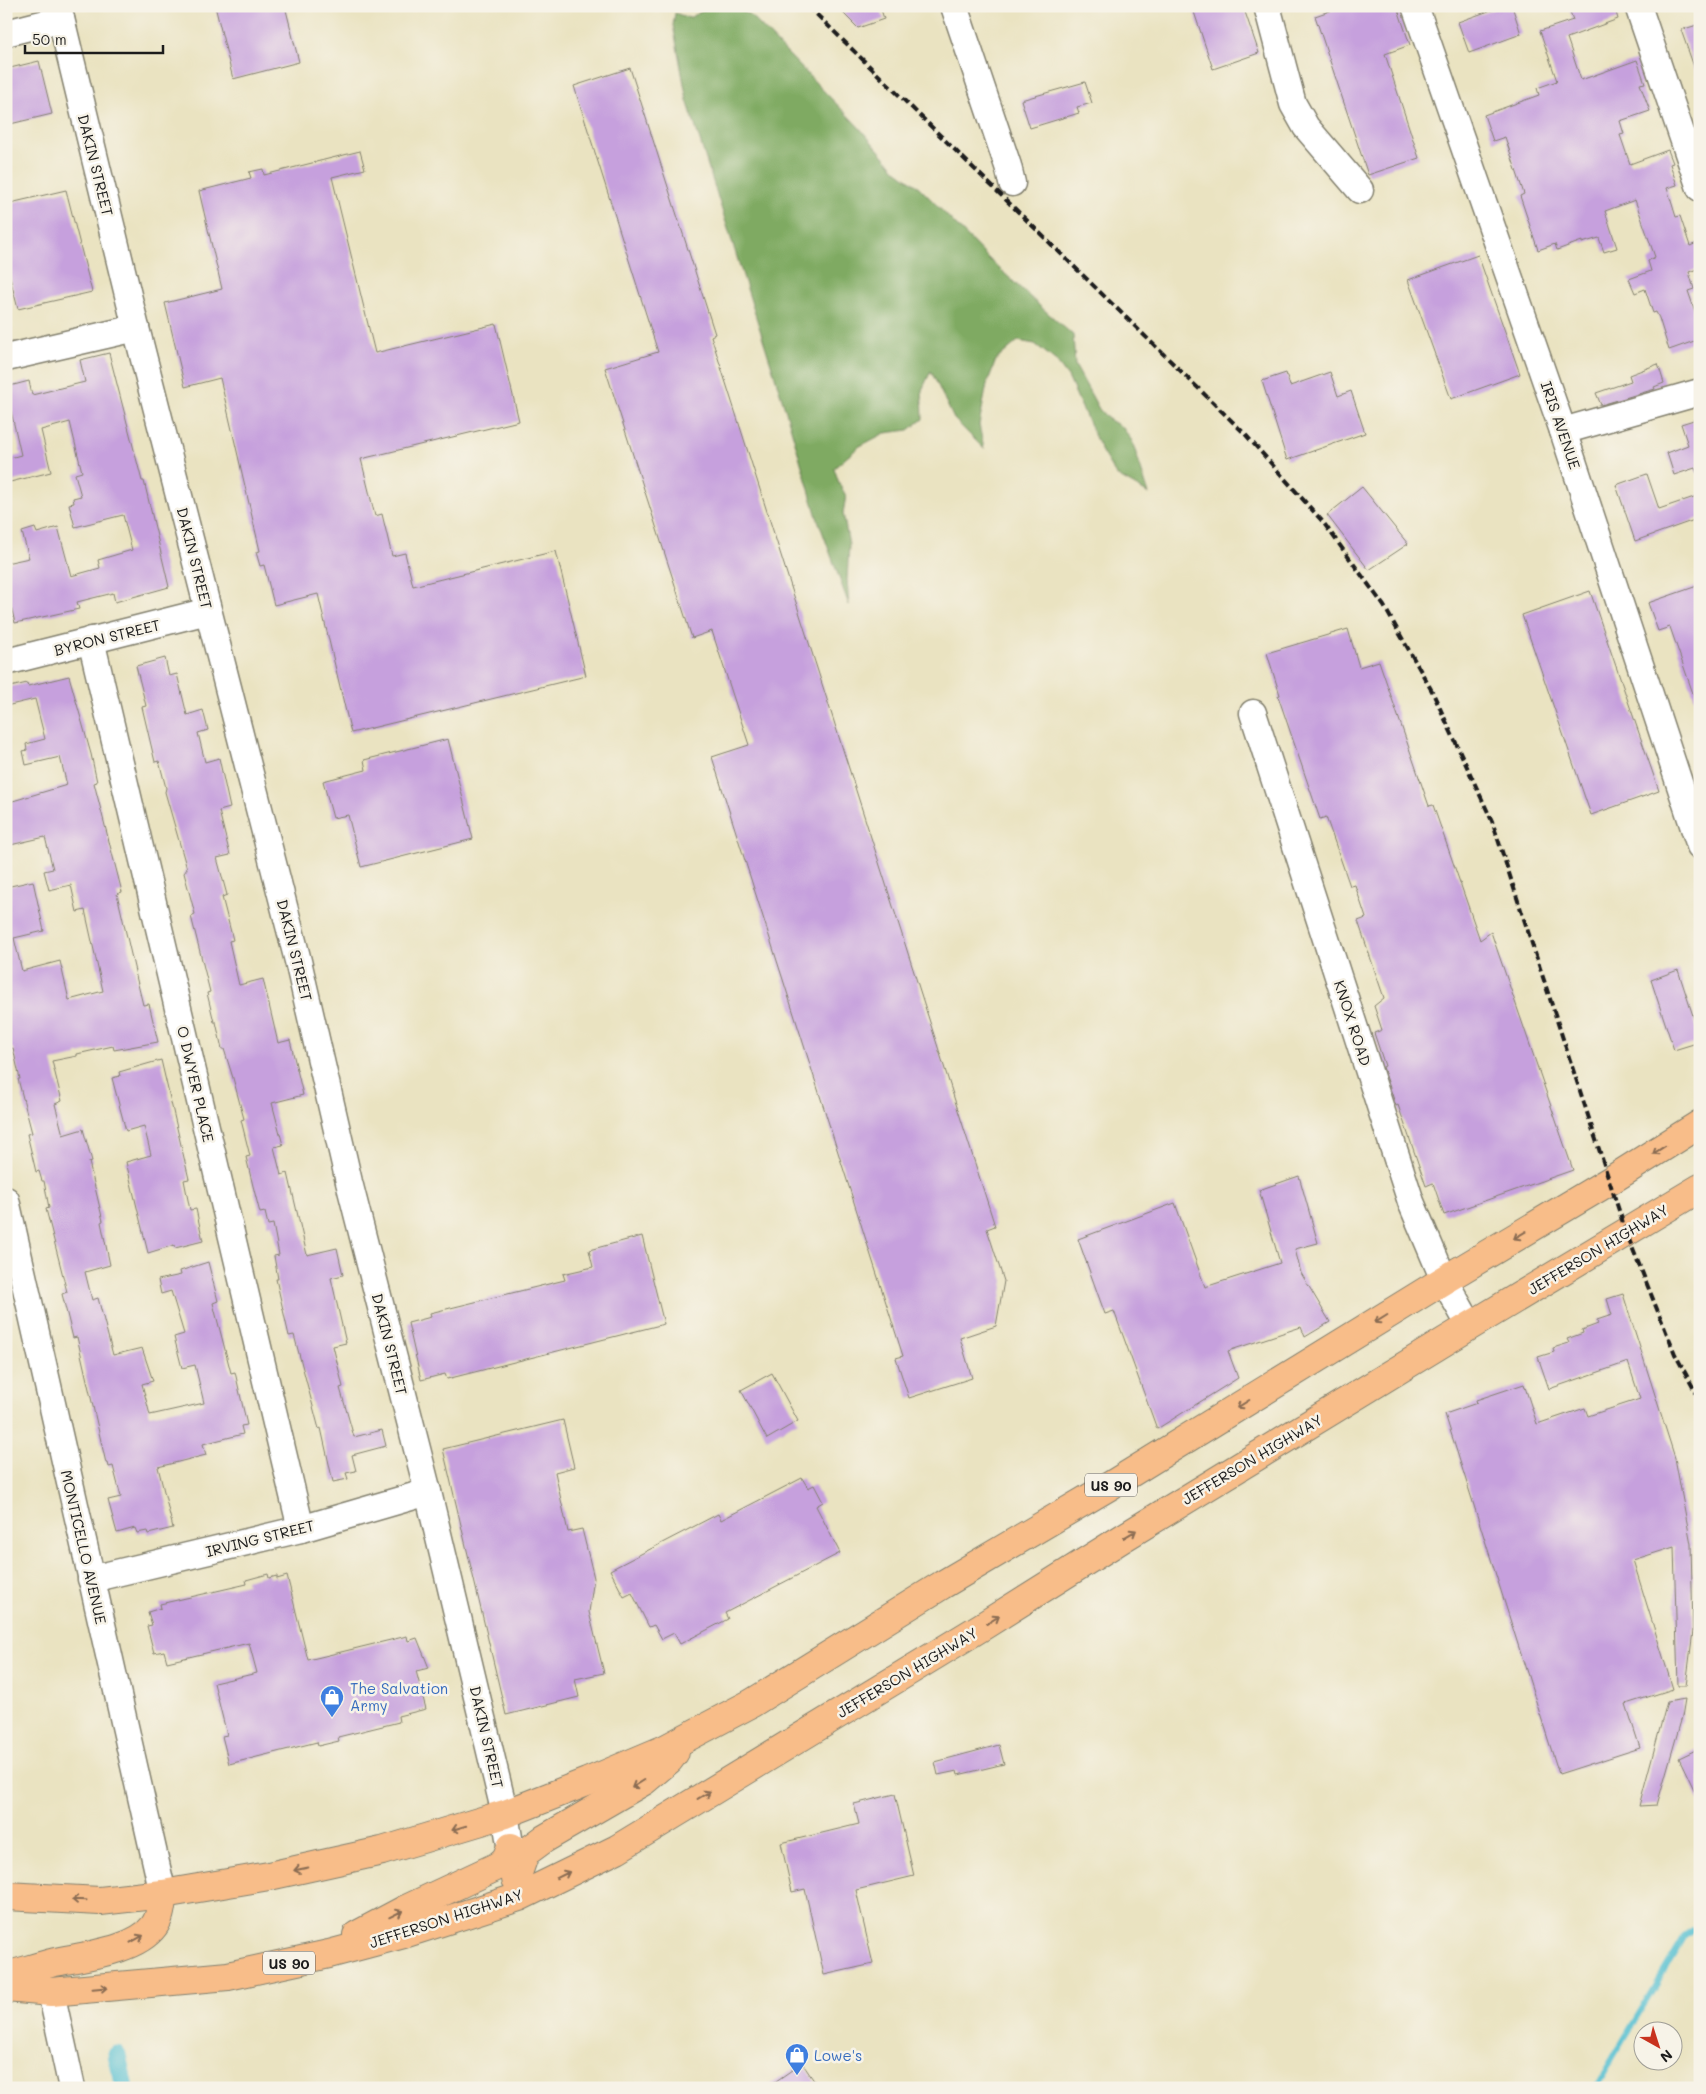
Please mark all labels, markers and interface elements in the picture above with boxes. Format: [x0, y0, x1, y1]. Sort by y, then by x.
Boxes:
scale bar [25, 22, 162, 54]
text: 50 m [32, 29, 67, 49]
street label: DAKIN STREET [74, 112, 118, 218]
street label: IRIS AVENUE [1537, 378, 1586, 472]
street label: DAKIN STREET [173, 505, 217, 611]
street label: BYRON STREET [52, 614, 162, 660]
street label: DAKIN STREET [273, 897, 317, 1003]
street label: KNOX ROAD [1330, 978, 1376, 1068]
street label: O DWYER PLACE [173, 1024, 219, 1145]
one-way arrow [1652, 1145, 1666, 1155]
street label: JEFFERSON HIGHWAY [1524, 1199, 1672, 1299]
one-way arrow [1513, 1230, 1528, 1240]
street label: DAKIN STREET [368, 1291, 412, 1397]
one-way arrow [1375, 1314, 1389, 1324]
one-way arrow [1236, 1400, 1250, 1410]
street label: JEFFERSON HIGHWAY [1178, 1409, 1326, 1509]
street label: MONTICELLO AVENUE [57, 1468, 112, 1626]
road number: US 90 [1085, 1474, 1137, 1496]
street label: IRVING STREET [204, 1515, 316, 1561]
one-way arrow [1123, 1528, 1137, 1538]
one-way arrow [985, 1615, 999, 1625]
street label: JEFFERSON HIGHWAY [833, 1622, 981, 1722]
place label: The Salvation Army [350, 1678, 448, 1715]
shop icon: The Salvation Army [319, 1684, 345, 1718]
street label: DAKIN STREET [466, 1684, 508, 1790]
one-way arrow [631, 1780, 645, 1790]
one-way arrow [697, 1790, 711, 1800]
one-way arrow [451, 1823, 467, 1833]
one-way arrow [294, 1864, 310, 1874]
one-way arrow [555, 1870, 570, 1879]
street label: JEFFERSON HIGHWAY [367, 1884, 525, 1952]
one-way arrow [71, 1896, 87, 1905]
one-way arrow [388, 1909, 403, 1918]
one-way arrow [129, 1934, 144, 1944]
road number: US 90 [263, 1952, 315, 1975]
one-way arrow [91, 1983, 107, 1993]
north arrow [1634, 2022, 1684, 2072]
shop icon: Lowe's [784, 2042, 810, 2076]
place label: Lowe's [814, 2045, 862, 2065]
text: N [1656, 2046, 1677, 2067]

